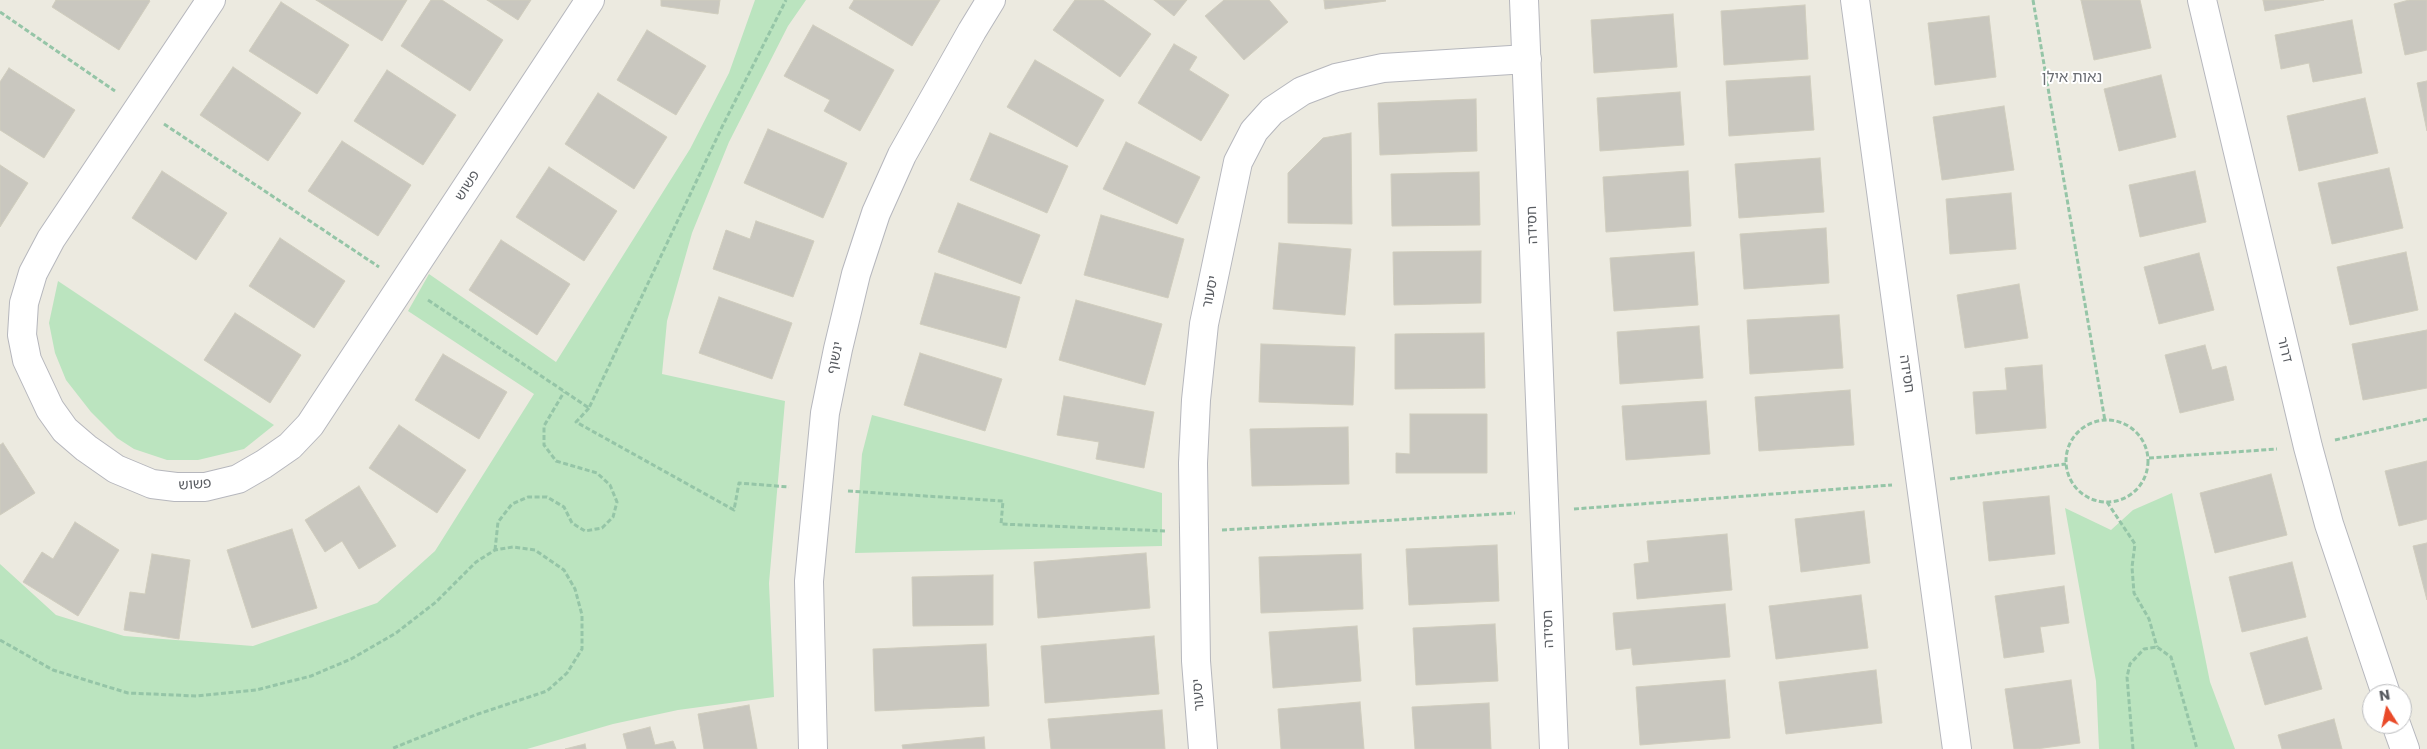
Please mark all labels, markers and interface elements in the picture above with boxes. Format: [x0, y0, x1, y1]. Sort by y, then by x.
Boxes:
district label: נאות אילן [2042, 69, 2102, 87]
street label: פשוש [452, 168, 484, 204]
street label: חסידה [1524, 205, 1542, 245]
street label: יסעור [1199, 274, 1223, 310]
street label: דרור [2273, 335, 2295, 365]
street label: ינשוף [824, 340, 848, 376]
street label: חסידה [1895, 354, 1917, 394]
street label: פשוש [178, 475, 212, 495]
street label: חסידה [1540, 609, 1558, 649]
street label: יסעור [1189, 678, 1209, 712]
north arrow [2362, 684, 2412, 734]
text: N [2378, 684, 2391, 706]

